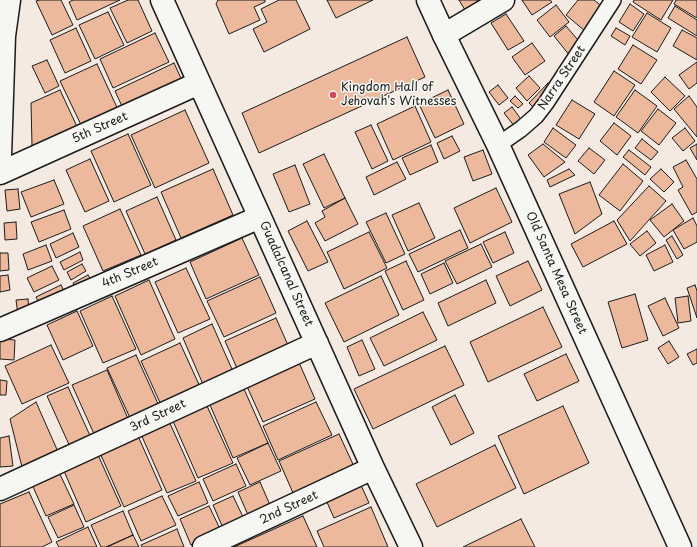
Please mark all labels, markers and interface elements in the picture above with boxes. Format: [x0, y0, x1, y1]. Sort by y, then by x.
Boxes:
street label: Narra Street [535, 43, 589, 113]
place label: Kingdom Hall of Jehovah's Witnesses [341, 81, 456, 109]
marker: Kingdom Hall of Jehovah's Witnesses [328, 90, 338, 100]
street label: 5th Street [70, 109, 130, 147]
street label: Old Santa Mesa Street [522, 210, 590, 336]
street label: Guadalcanal Street [256, 219, 316, 329]
street label: 4th Street [100, 255, 160, 291]
street label: 3rd Street [128, 397, 188, 435]
street label: 2nd Street [258, 488, 320, 528]

